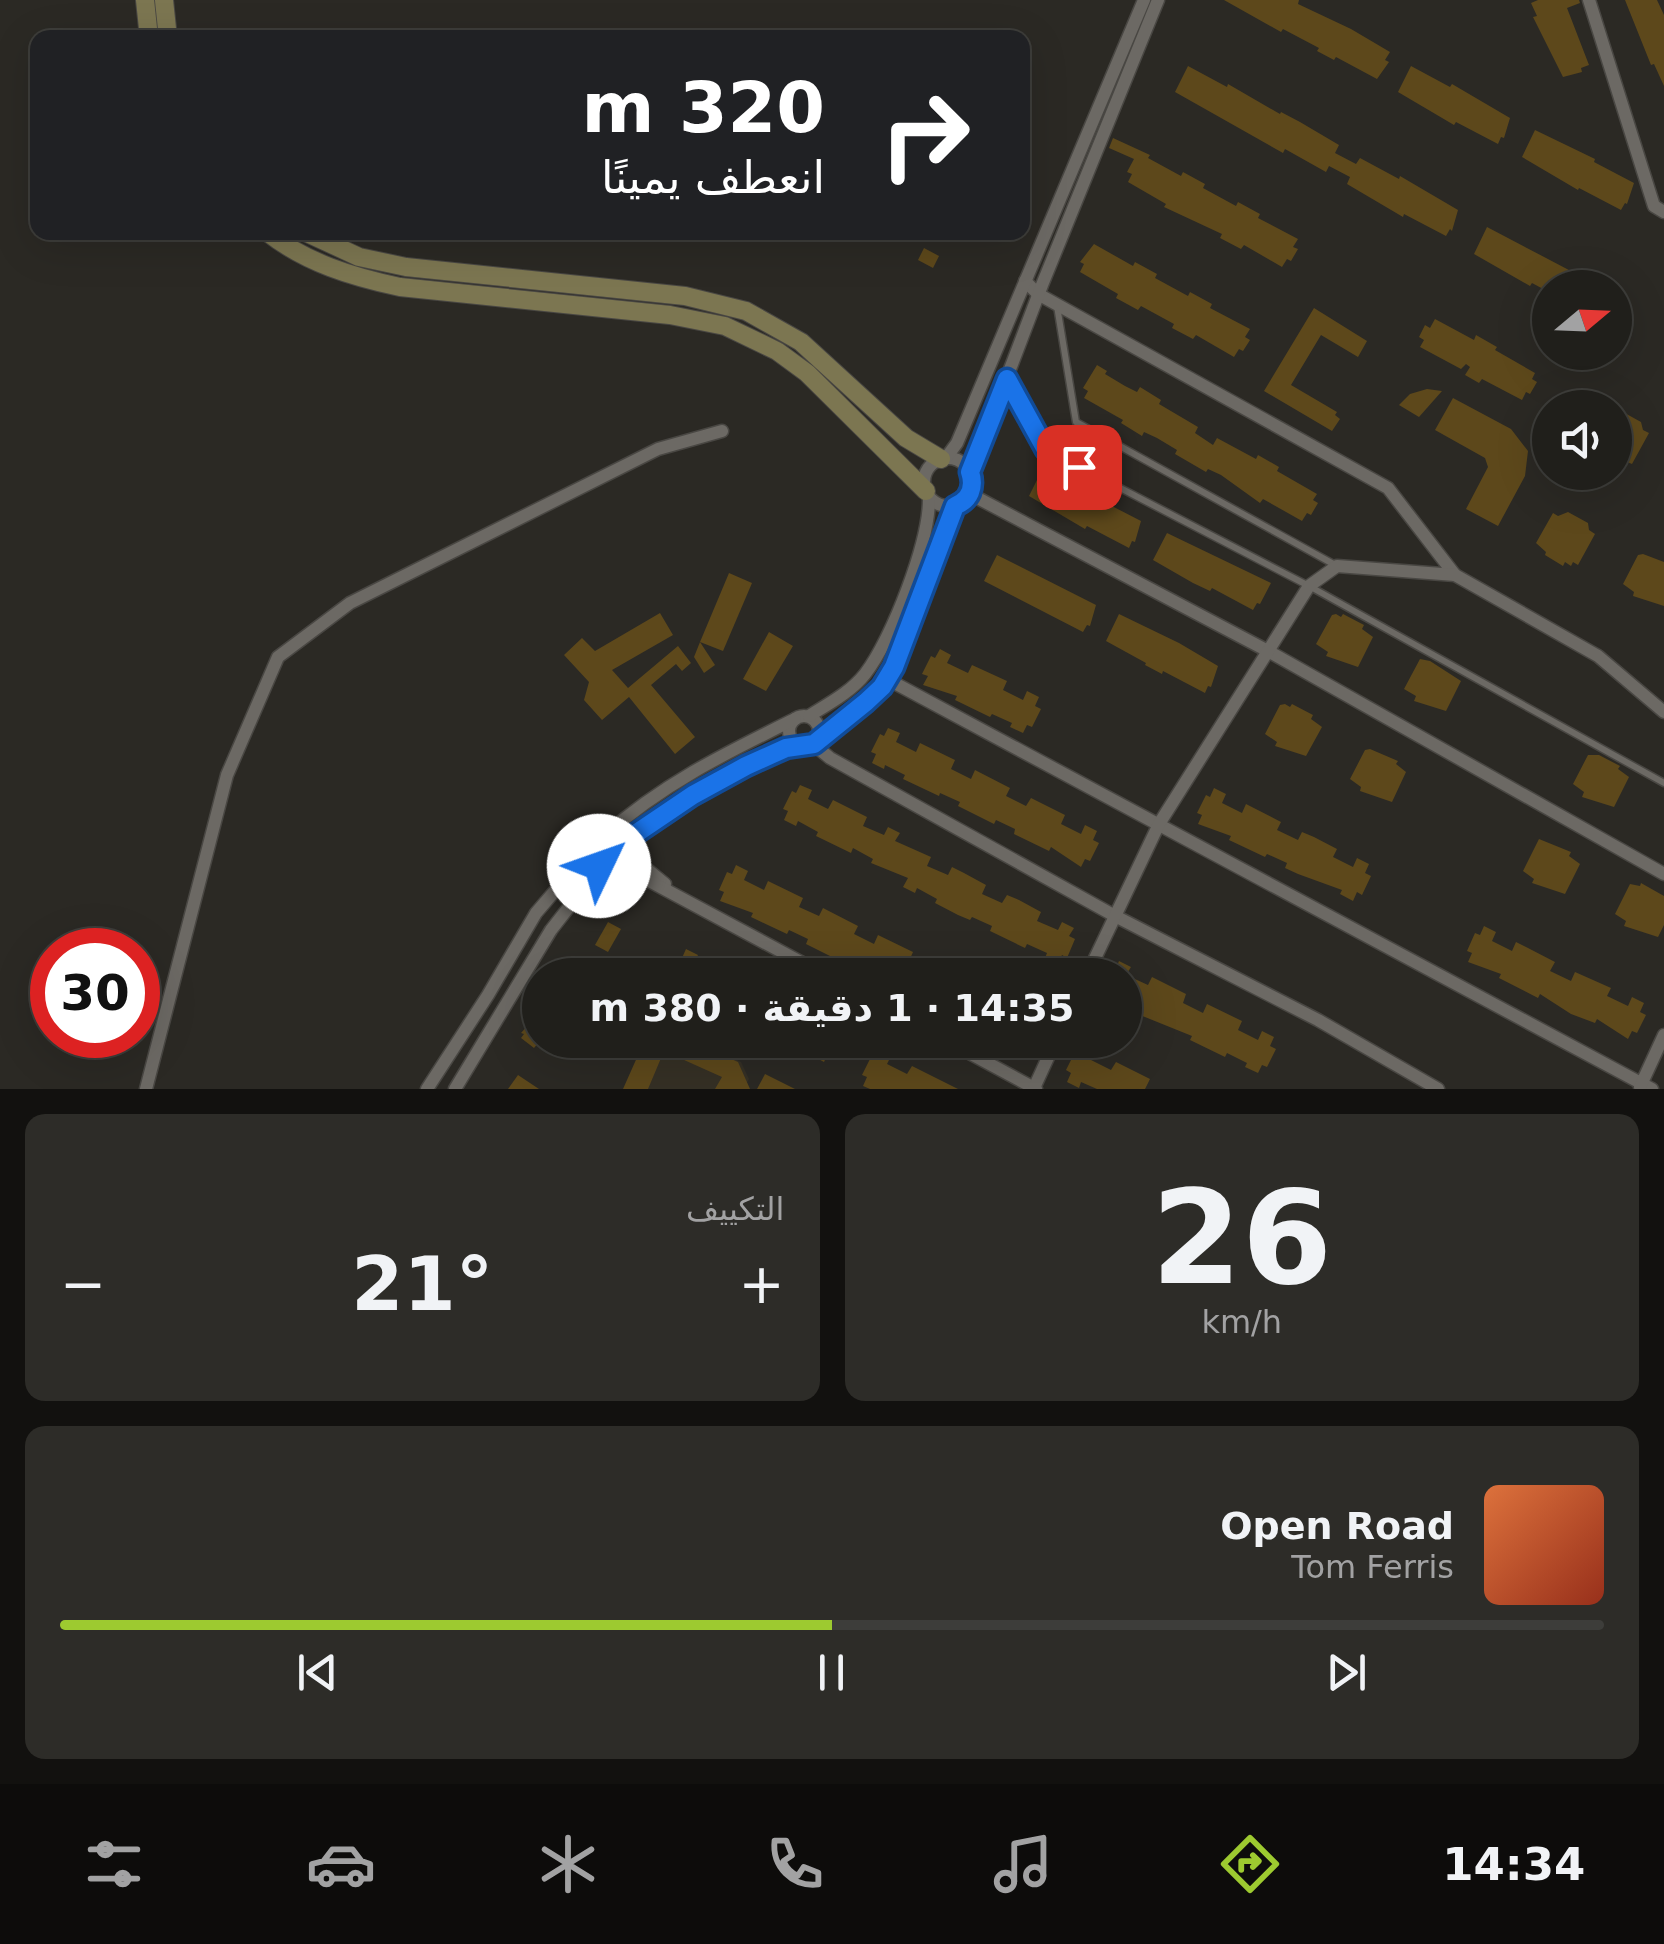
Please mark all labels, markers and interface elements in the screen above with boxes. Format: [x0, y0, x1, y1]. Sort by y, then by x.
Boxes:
text: 320 m [582, 67, 825, 149]
icon: right [860, 70, 990, 200]
text: انعطف يمينًا [601, 151, 825, 204]
north arrow [1532, 270, 1632, 370]
map controls [1532, 270, 1632, 490]
button: sound [1532, 390, 1632, 490]
pin [1037, 425, 1122, 510]
icon: arrive [1052, 440, 1107, 495]
position arrow [547, 814, 651, 918]
speed limit sign: 30 [30, 928, 160, 1058]
text: 14:35 · 1 دقيقة · 380 m [590, 986, 1074, 1030]
text: 26 [1151, 1162, 1332, 1314]
text: التكييف [686, 1190, 785, 1228]
text: 21° [351, 1240, 493, 1328]
text: − [60, 1252, 106, 1316]
text: + [738, 1252, 785, 1316]
text: km/h [1201, 1303, 1282, 1341]
text: Open Road [1220, 1504, 1454, 1548]
text: Tom Ferris [1291, 1548, 1454, 1586]
icon: previous [290, 1645, 345, 1700]
icon: pause [804, 1645, 859, 1700]
icon: next [1319, 1645, 1374, 1700]
icon: filters [79, 1829, 149, 1899]
icon: car [306, 1829, 376, 1899]
icon: climate [533, 1829, 603, 1899]
icon: phone [760, 1829, 830, 1899]
icon: music [988, 1829, 1058, 1899]
icon: directions [1215, 1829, 1285, 1899]
text: 14:34 [1442, 1838, 1585, 1891]

